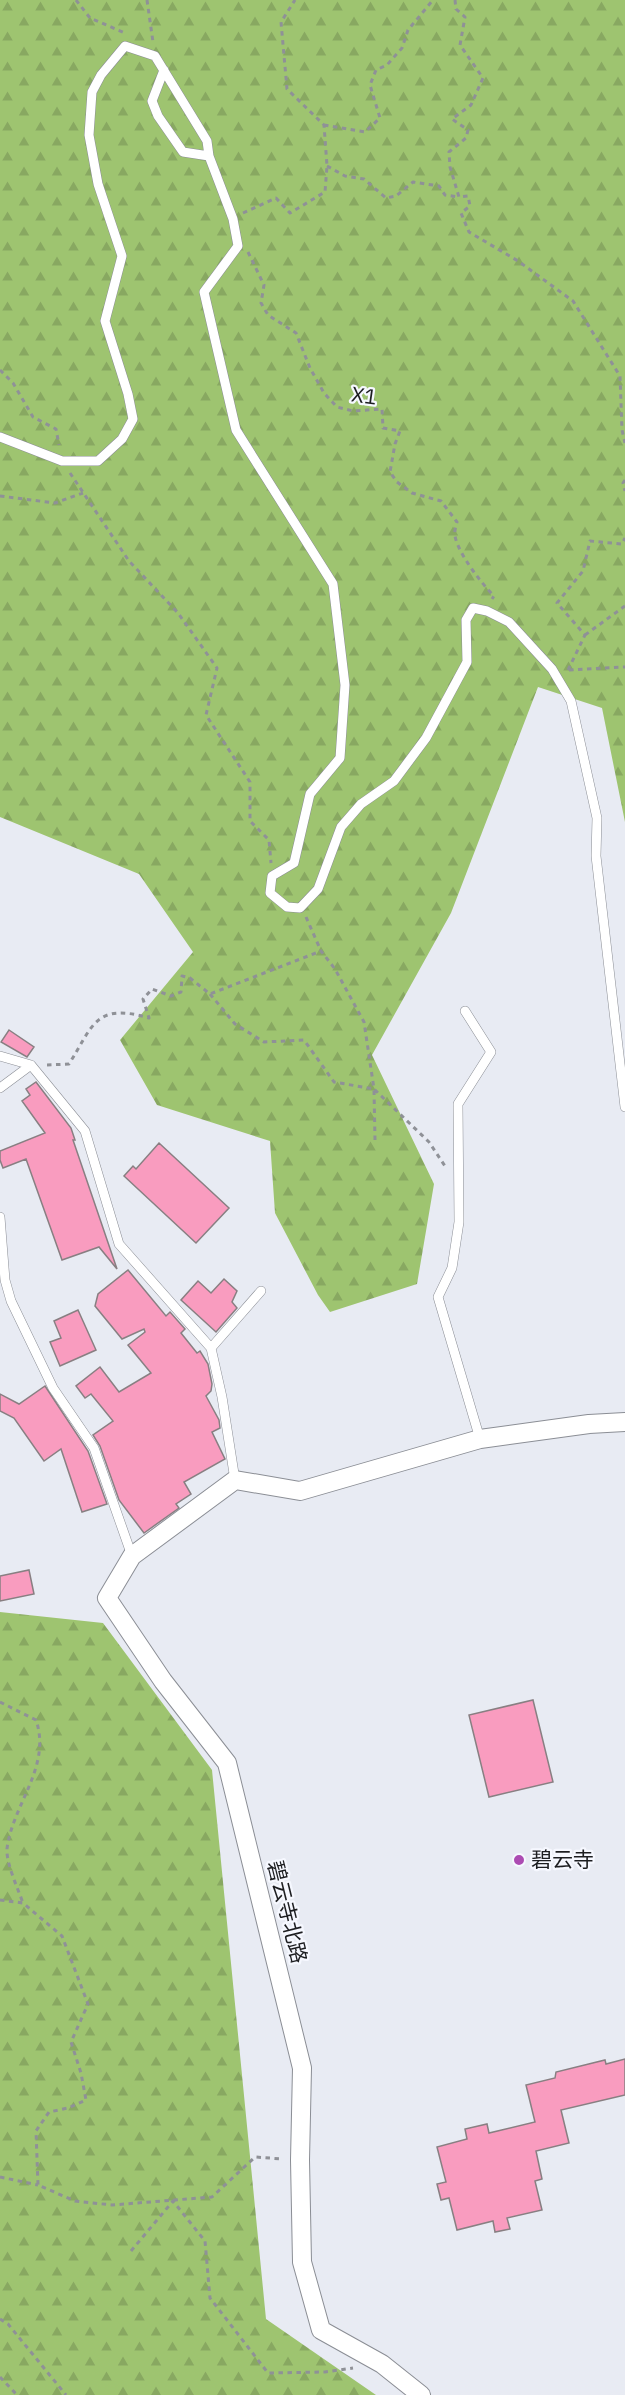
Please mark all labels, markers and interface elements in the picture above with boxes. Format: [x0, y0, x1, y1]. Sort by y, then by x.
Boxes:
street label: X1 [350, 379, 379, 411]
place label: 碧云寺 [531, 1845, 594, 1873]
marker: 碧云寺 [512, 1853, 526, 1867]
street label: 碧云寺北路 [262, 1857, 314, 1966]

